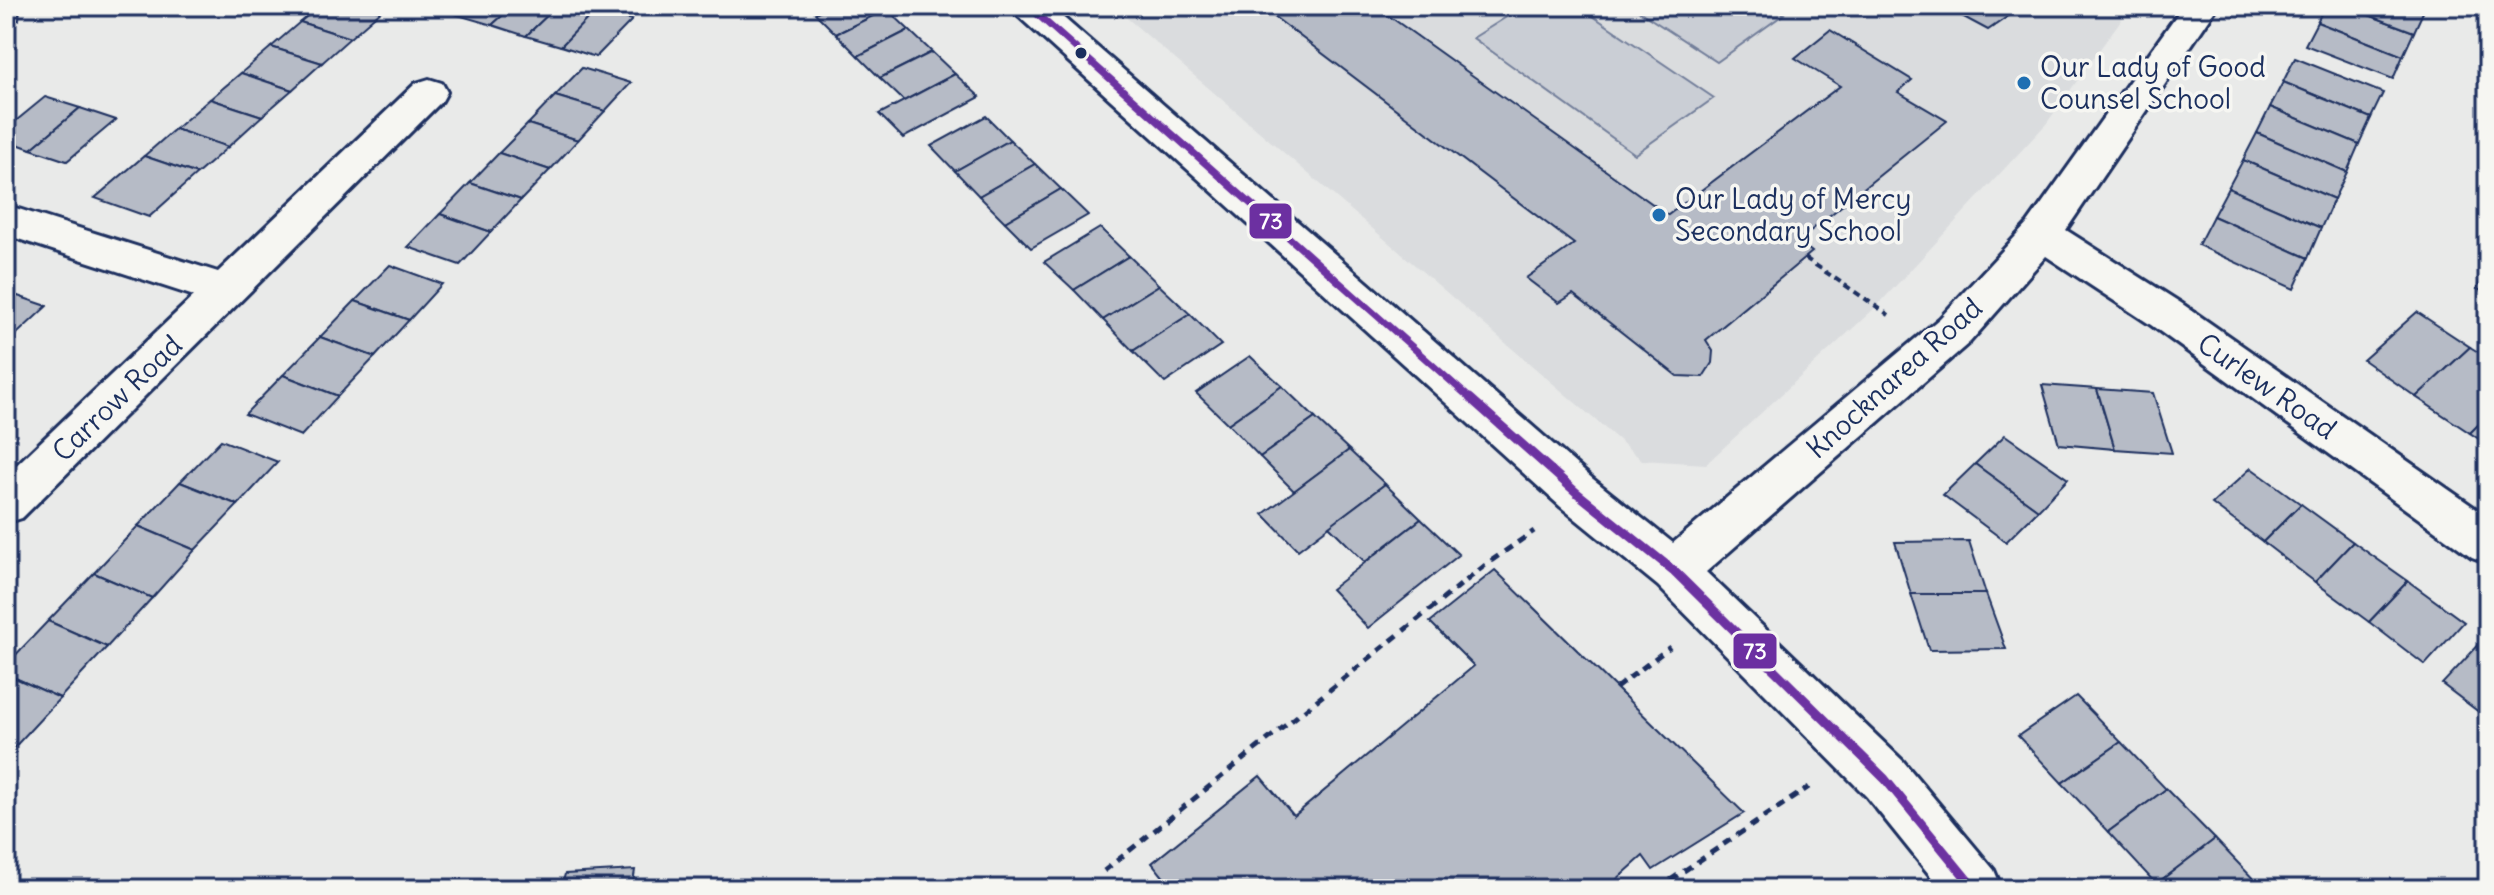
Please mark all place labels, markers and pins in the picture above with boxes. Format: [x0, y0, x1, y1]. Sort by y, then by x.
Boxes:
unlabelled marker [1073, 45, 1089, 61]
place label: Our Lady of Good Counsel School [2040, 49, 2266, 117]
marker: Our Lady of Good Counsel School [2015, 74, 2033, 92]
place label: Our Lady of Mercy Secondary School [1675, 181, 1911, 249]
marker: Our Lady of Mercy Secondary School [1650, 206, 1668, 224]

